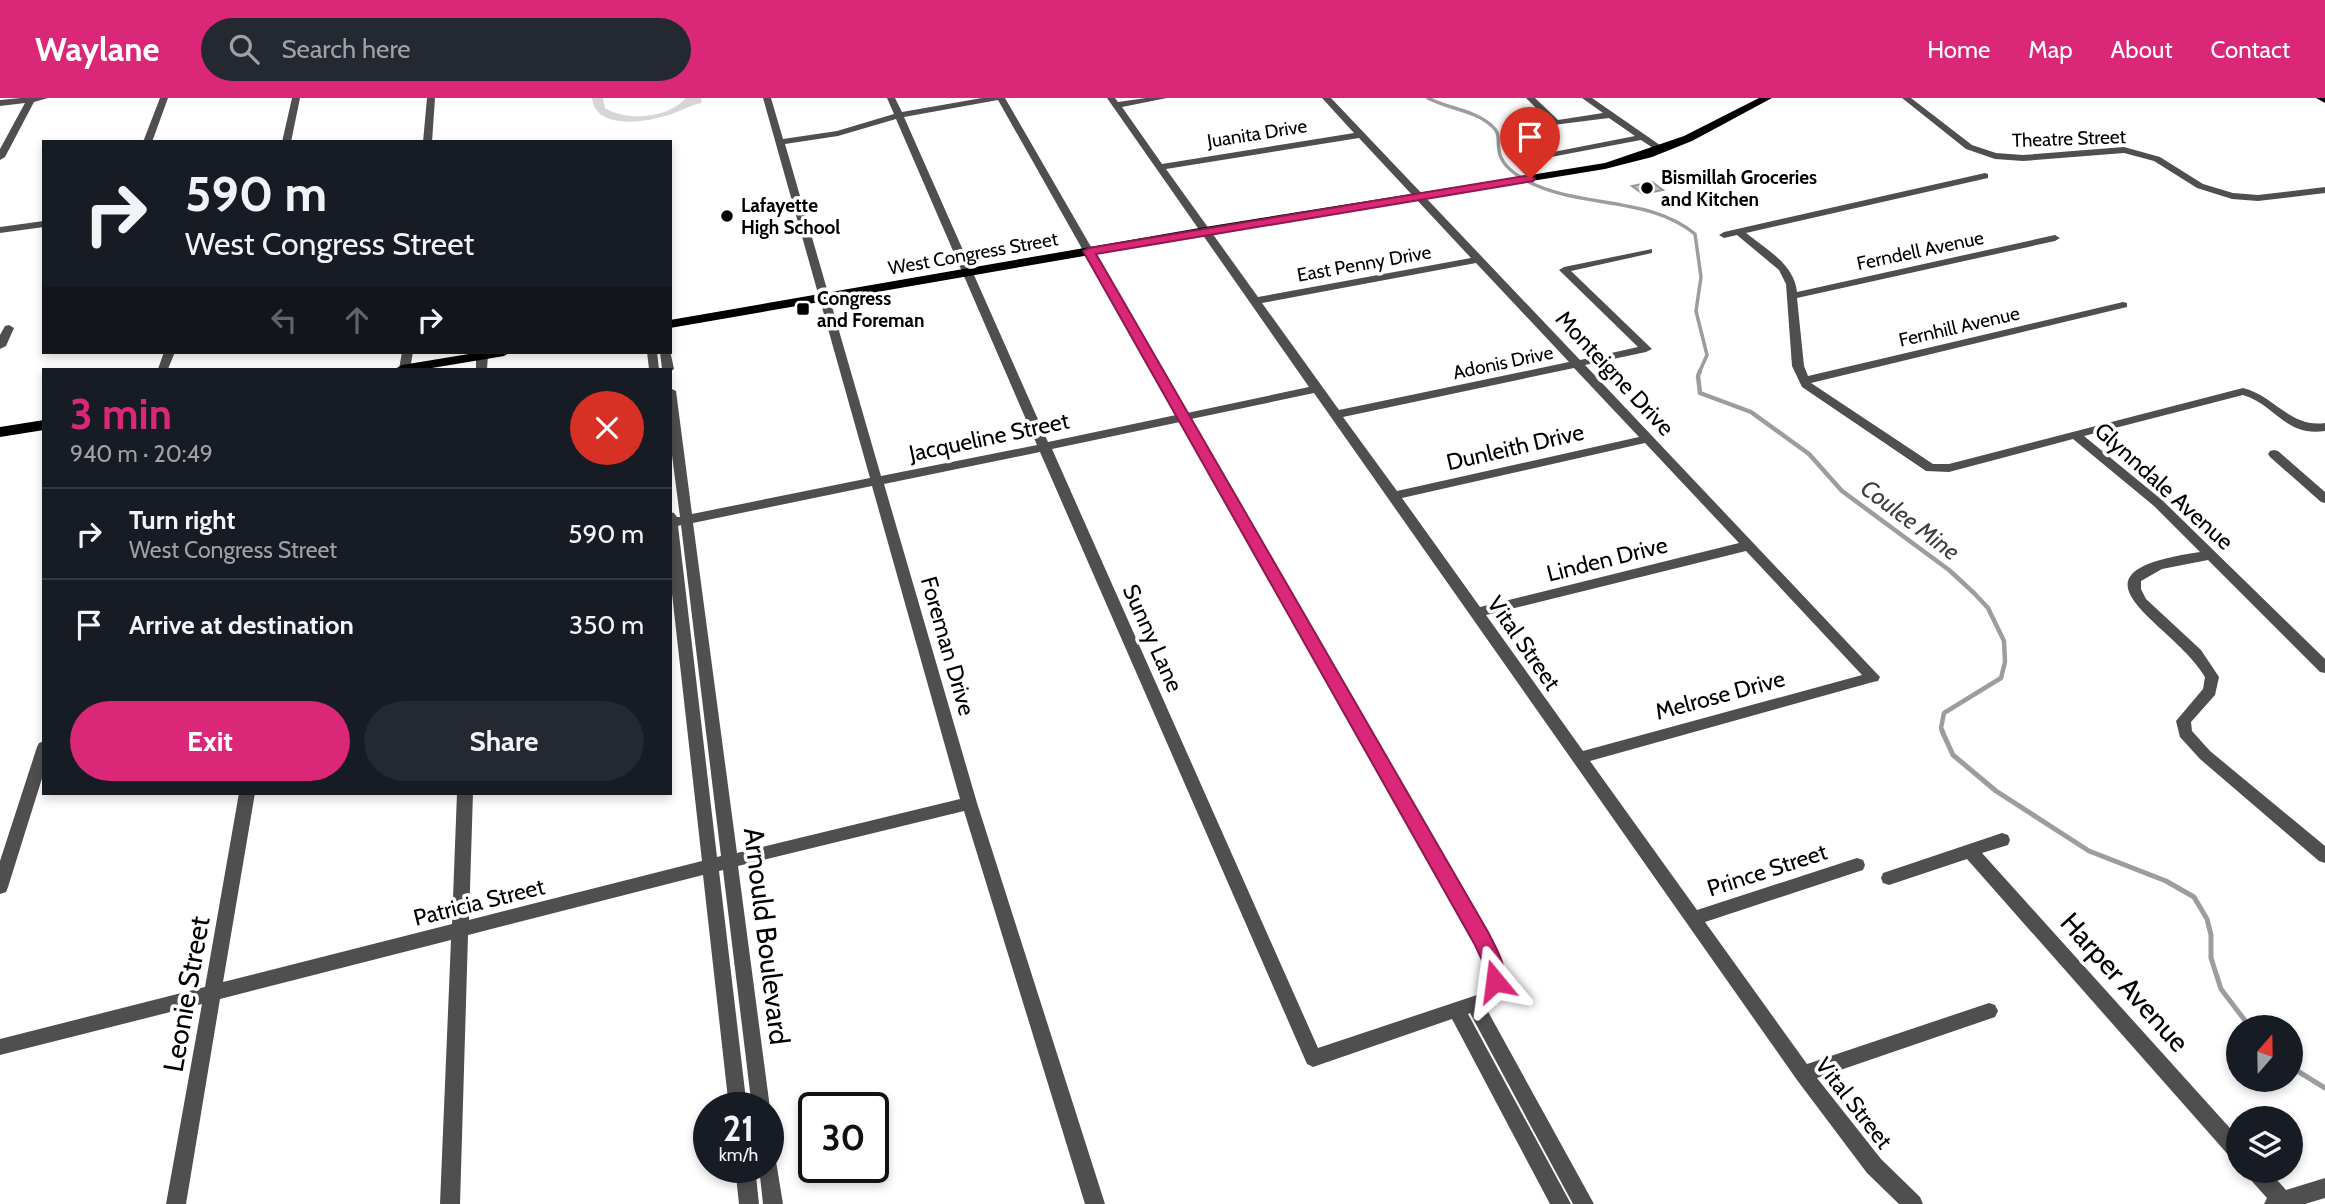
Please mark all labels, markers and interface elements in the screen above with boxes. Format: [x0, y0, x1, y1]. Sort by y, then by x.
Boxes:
search box [201, 18, 691, 81]
text: Waylane [35, 29, 159, 69]
icon: search [225, 30, 263, 68]
text: Search here [281, 33, 411, 65]
text: Home [1927, 35, 1990, 64]
text: Map [2028, 35, 2073, 64]
text: About [2111, 35, 2173, 64]
text: Contact [2211, 35, 2290, 64]
pin [1500, 107, 1560, 179]
street label: Juanita Drive [1205, 114, 1309, 153]
icon: arrive [1511, 118, 1549, 156]
street label: Theatre Street [2012, 125, 2127, 152]
text: 590 m [185, 164, 327, 223]
place label: Bismillah Groceries and Kitchen [1661, 166, 1817, 211]
icon: right [70, 168, 161, 259]
marker: Bismillah Groceries and Kitchen [1639, 180, 1655, 196]
place label: Lafayette High School [741, 194, 840, 239]
marker: Lafayette High School [719, 208, 735, 224]
text: West Congress Street [185, 224, 474, 263]
street label: Ferndell Avenue [1855, 226, 1986, 275]
street label: West Congress Street [886, 227, 1060, 280]
street label: East Penny Drive [1295, 240, 1433, 287]
place label: Congress and Foreman [817, 287, 925, 332]
icon: left [265, 301, 303, 339]
icon: ahead [338, 301, 376, 339]
icon: right [411, 301, 449, 339]
marker: Congress and Foreman [795, 301, 811, 317]
street label: Fernhill Avenue [1896, 301, 2022, 352]
street label: Monteigne Drive [1550, 305, 1680, 442]
street label: Adonis Drive [1451, 341, 1556, 384]
text: 3 min [70, 388, 172, 440]
button: close [570, 391, 644, 465]
street label: Jacqueline Street [905, 406, 1072, 468]
street label: Glynndale Avenue [2089, 416, 2239, 556]
street label: Dunleith Drive [1443, 418, 1587, 476]
text: 940 m · 20:49 [70, 440, 213, 468]
water label: Coulee Mine [1855, 473, 1965, 566]
text: Turn right [129, 504, 235, 536]
icon: right [70, 515, 108, 553]
text: 590 m [568, 518, 644, 550]
street label: Linden Drive [1544, 530, 1670, 588]
text: West Congress Street [129, 536, 337, 564]
street label: Foreman Drive [915, 573, 981, 719]
street label: Sunny Lane [1117, 580, 1189, 696]
street label: Vital Street [1481, 591, 1567, 696]
icon: arrive [70, 606, 108, 644]
text: Arrive at destination [129, 609, 354, 641]
text: 350 m [569, 609, 644, 641]
street label: Melrose Drive [1652, 664, 1788, 726]
button: Exit [70, 701, 350, 781]
button: Share [364, 701, 644, 781]
street label: Arnould Boulevard [737, 825, 797, 1047]
street label: Prince Street [1704, 837, 1831, 903]
street label: Patricia Street [411, 872, 548, 932]
street label: Harper Avenue [2054, 905, 2196, 1059]
street label: Leonie Street [156, 913, 216, 1075]
position arrow [1458, 944, 1532, 1018]
north arrow [2226, 1015, 2303, 1092]
map controls [2226, 1015, 2303, 1183]
street label: Vital Street [1810, 1052, 1899, 1155]
speed limit sign: 30 [798, 1092, 889, 1183]
button: layers [2226, 1106, 2303, 1183]
text: 21 [723, 1107, 754, 1150]
text: km/h [719, 1144, 758, 1166]

